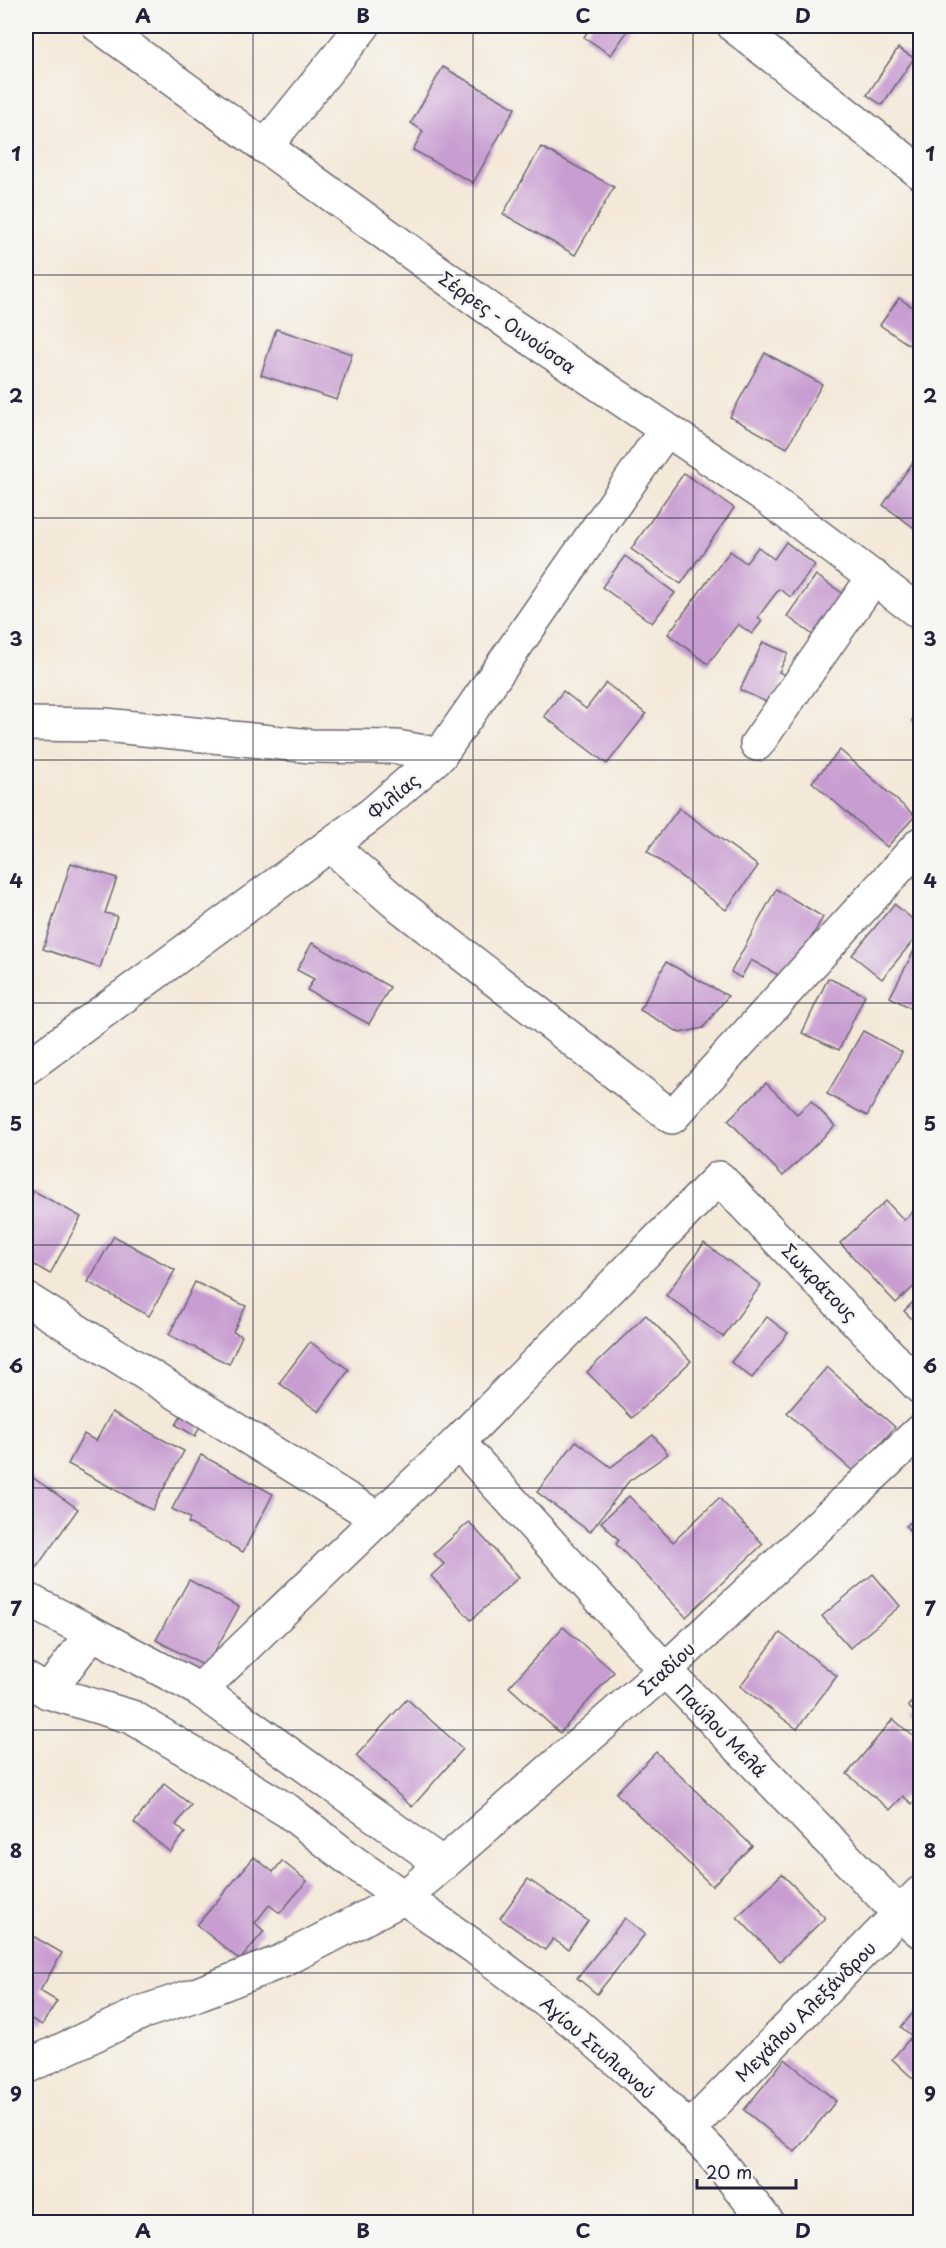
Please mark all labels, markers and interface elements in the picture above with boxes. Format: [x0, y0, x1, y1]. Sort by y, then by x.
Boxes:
text: A [135, 0, 151, 30]
text: B [356, 0, 370, 30]
text: C [575, 0, 591, 30]
text: D [795, 0, 811, 30]
text: 1 [11, 138, 21, 168]
text: 1 [925, 138, 935, 168]
street label: Σέρρες - Οινούσσα [434, 264, 582, 380]
text: 2 [9, 380, 23, 410]
text: 2 [923, 380, 937, 410]
text: 3 [9, 623, 23, 653]
text: 3 [923, 623, 937, 653]
street label: Φιλίας [361, 766, 425, 826]
text: 4 [9, 865, 23, 895]
text: 4 [923, 865, 937, 895]
text: 5 [10, 1108, 22, 1138]
text: 5 [924, 1108, 936, 1138]
street label: Σωκράτους [776, 1237, 864, 1327]
text: 6 [9, 1350, 23, 1380]
text: 6 [923, 1350, 937, 1380]
text: 7 [10, 1593, 22, 1623]
text: 7 [924, 1593, 936, 1623]
street label: Σταδίου [631, 1635, 701, 1701]
street label: Παύλου Μελά [671, 1677, 774, 1783]
text: 8 [10, 1835, 22, 1865]
text: 8 [924, 1835, 936, 1865]
street label: Μεγάλου Αλεξάνδρου [728, 1934, 882, 2088]
street label: Αγίου Στυλιανού [535, 1989, 661, 2105]
text: 9 [10, 2078, 22, 2108]
text: 9 [924, 2078, 936, 2108]
scale bar [697, 2152, 796, 2190]
text: 20 m [706, 2158, 752, 2185]
text: A [135, 2215, 151, 2245]
text: B [356, 2215, 370, 2245]
text: C [575, 2215, 591, 2245]
text: D [795, 2215, 811, 2245]

